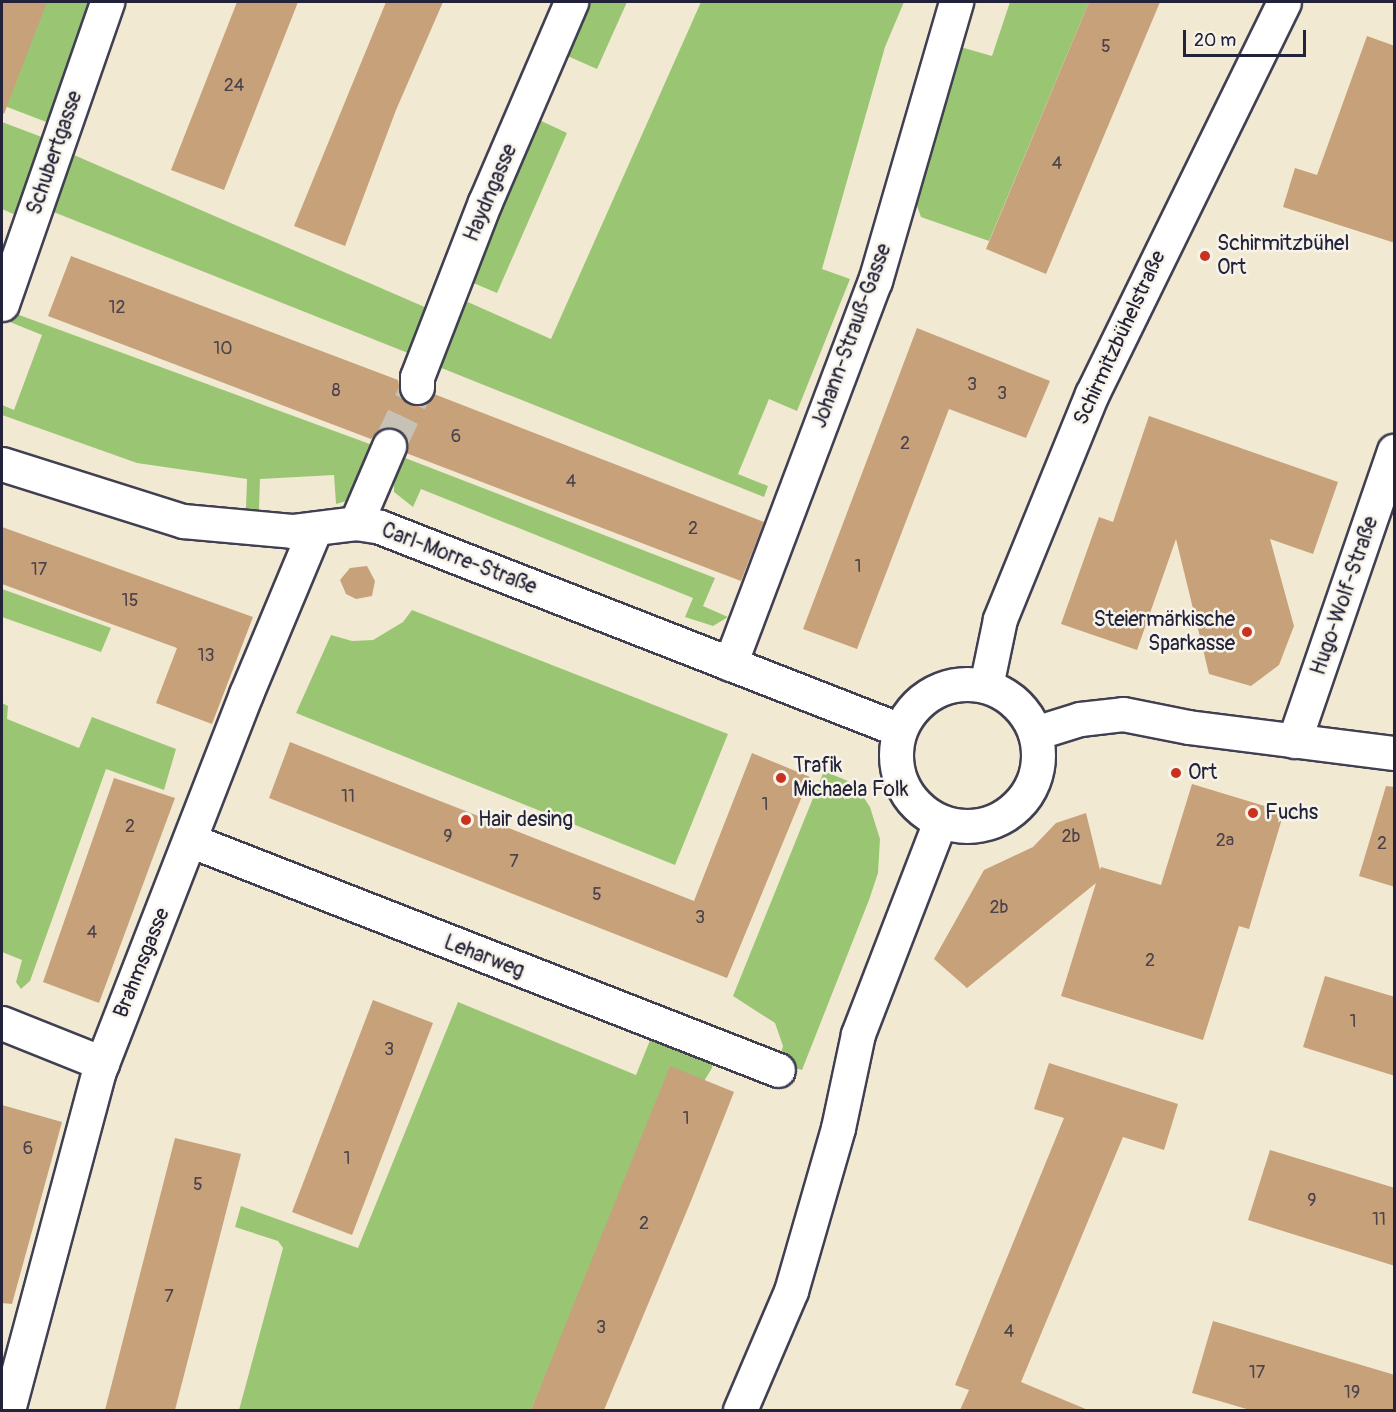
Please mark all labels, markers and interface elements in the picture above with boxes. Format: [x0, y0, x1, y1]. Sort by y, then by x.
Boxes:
scale bar [1186, 18, 1309, 56]
text: 20 m [1194, 29, 1236, 52]
house number: 5 [1101, 36, 1111, 58]
house number: 24 [224, 75, 244, 97]
street label: Schubertgasse [22, 88, 88, 218]
street label: Haydngasse [459, 140, 523, 246]
house number: 4 [1052, 153, 1062, 175]
place label: Schirmitzbühel Ort [1217, 231, 1349, 281]
street label: Johann-Strauß-Gasse [807, 240, 897, 432]
street label: Schirmitzbühelstraße [1069, 247, 1171, 429]
marker: Schirmitzbühel Ort [1198, 249, 1212, 263]
house number: 12 [108, 297, 126, 319]
house number: 10 [213, 338, 233, 360]
house number: 3 [967, 374, 977, 396]
house number: 8 [331, 380, 341, 402]
house number: 3 [997, 383, 1007, 405]
house number: 6 [451, 426, 461, 448]
house number: 2 [900, 433, 910, 455]
house number: 4 [566, 471, 576, 493]
street label: Hugo-Wolf-Straße [1306, 513, 1384, 679]
street label: Carl-Morre-Straße [378, 518, 540, 600]
house number: 2 [688, 518, 698, 540]
house number: 1 [854, 556, 862, 578]
house number: 17 [31, 559, 47, 581]
house number: 15 [122, 590, 138, 612]
place label: Steiermärkische Sparkasse [1093, 607, 1235, 657]
marker: Steiermärkische Sparkasse [1240, 625, 1254, 639]
house number: 13 [197, 645, 215, 667]
place label: Trafik Michaela Folk [793, 753, 908, 803]
place label: Ort [1188, 760, 1217, 786]
marker: Ort [1169, 766, 1183, 780]
marker: Trafik Michaela Folk [774, 771, 788, 785]
house number: 11 [341, 786, 355, 808]
house number: 1 [761, 794, 769, 816]
place label: Fuchs [1265, 800, 1318, 826]
marker: Fuchs [1246, 806, 1260, 820]
place label: Hair desing [478, 807, 573, 833]
marker: Hair desing [459, 813, 473, 827]
house number: 2 [125, 816, 135, 838]
house number: 9 [443, 826, 453, 848]
house number: 2b [1062, 826, 1080, 848]
house number: 2a [1216, 830, 1234, 852]
house number: 2 [1377, 833, 1387, 855]
house number: 7 [509, 851, 519, 873]
house number: 5 [592, 884, 602, 906]
house number: 2b [990, 897, 1008, 919]
street label: Brahmsgasse [109, 904, 175, 1022]
house number: 3 [695, 907, 705, 929]
house number: 4 [87, 922, 97, 944]
street label: Leharweg [440, 930, 528, 984]
house number: 2 [1145, 950, 1155, 972]
house number: 1 [1349, 1011, 1357, 1033]
house number: 3 [384, 1039, 394, 1061]
house number: 1 [682, 1108, 690, 1130]
house number: 6 [23, 1138, 33, 1160]
house number: 1 [343, 1148, 351, 1170]
house number: 5 [193, 1174, 203, 1196]
house number: 9 [1307, 1190, 1317, 1212]
house number: 11 [1372, 1209, 1386, 1231]
house number: 2 [639, 1213, 649, 1235]
house number: 7 [164, 1286, 174, 1308]
house number: 3 [596, 1317, 606, 1339]
house number: 4 [1004, 1321, 1014, 1343]
house number: 17 [1249, 1362, 1265, 1384]
house number: 19 [1344, 1382, 1360, 1404]

